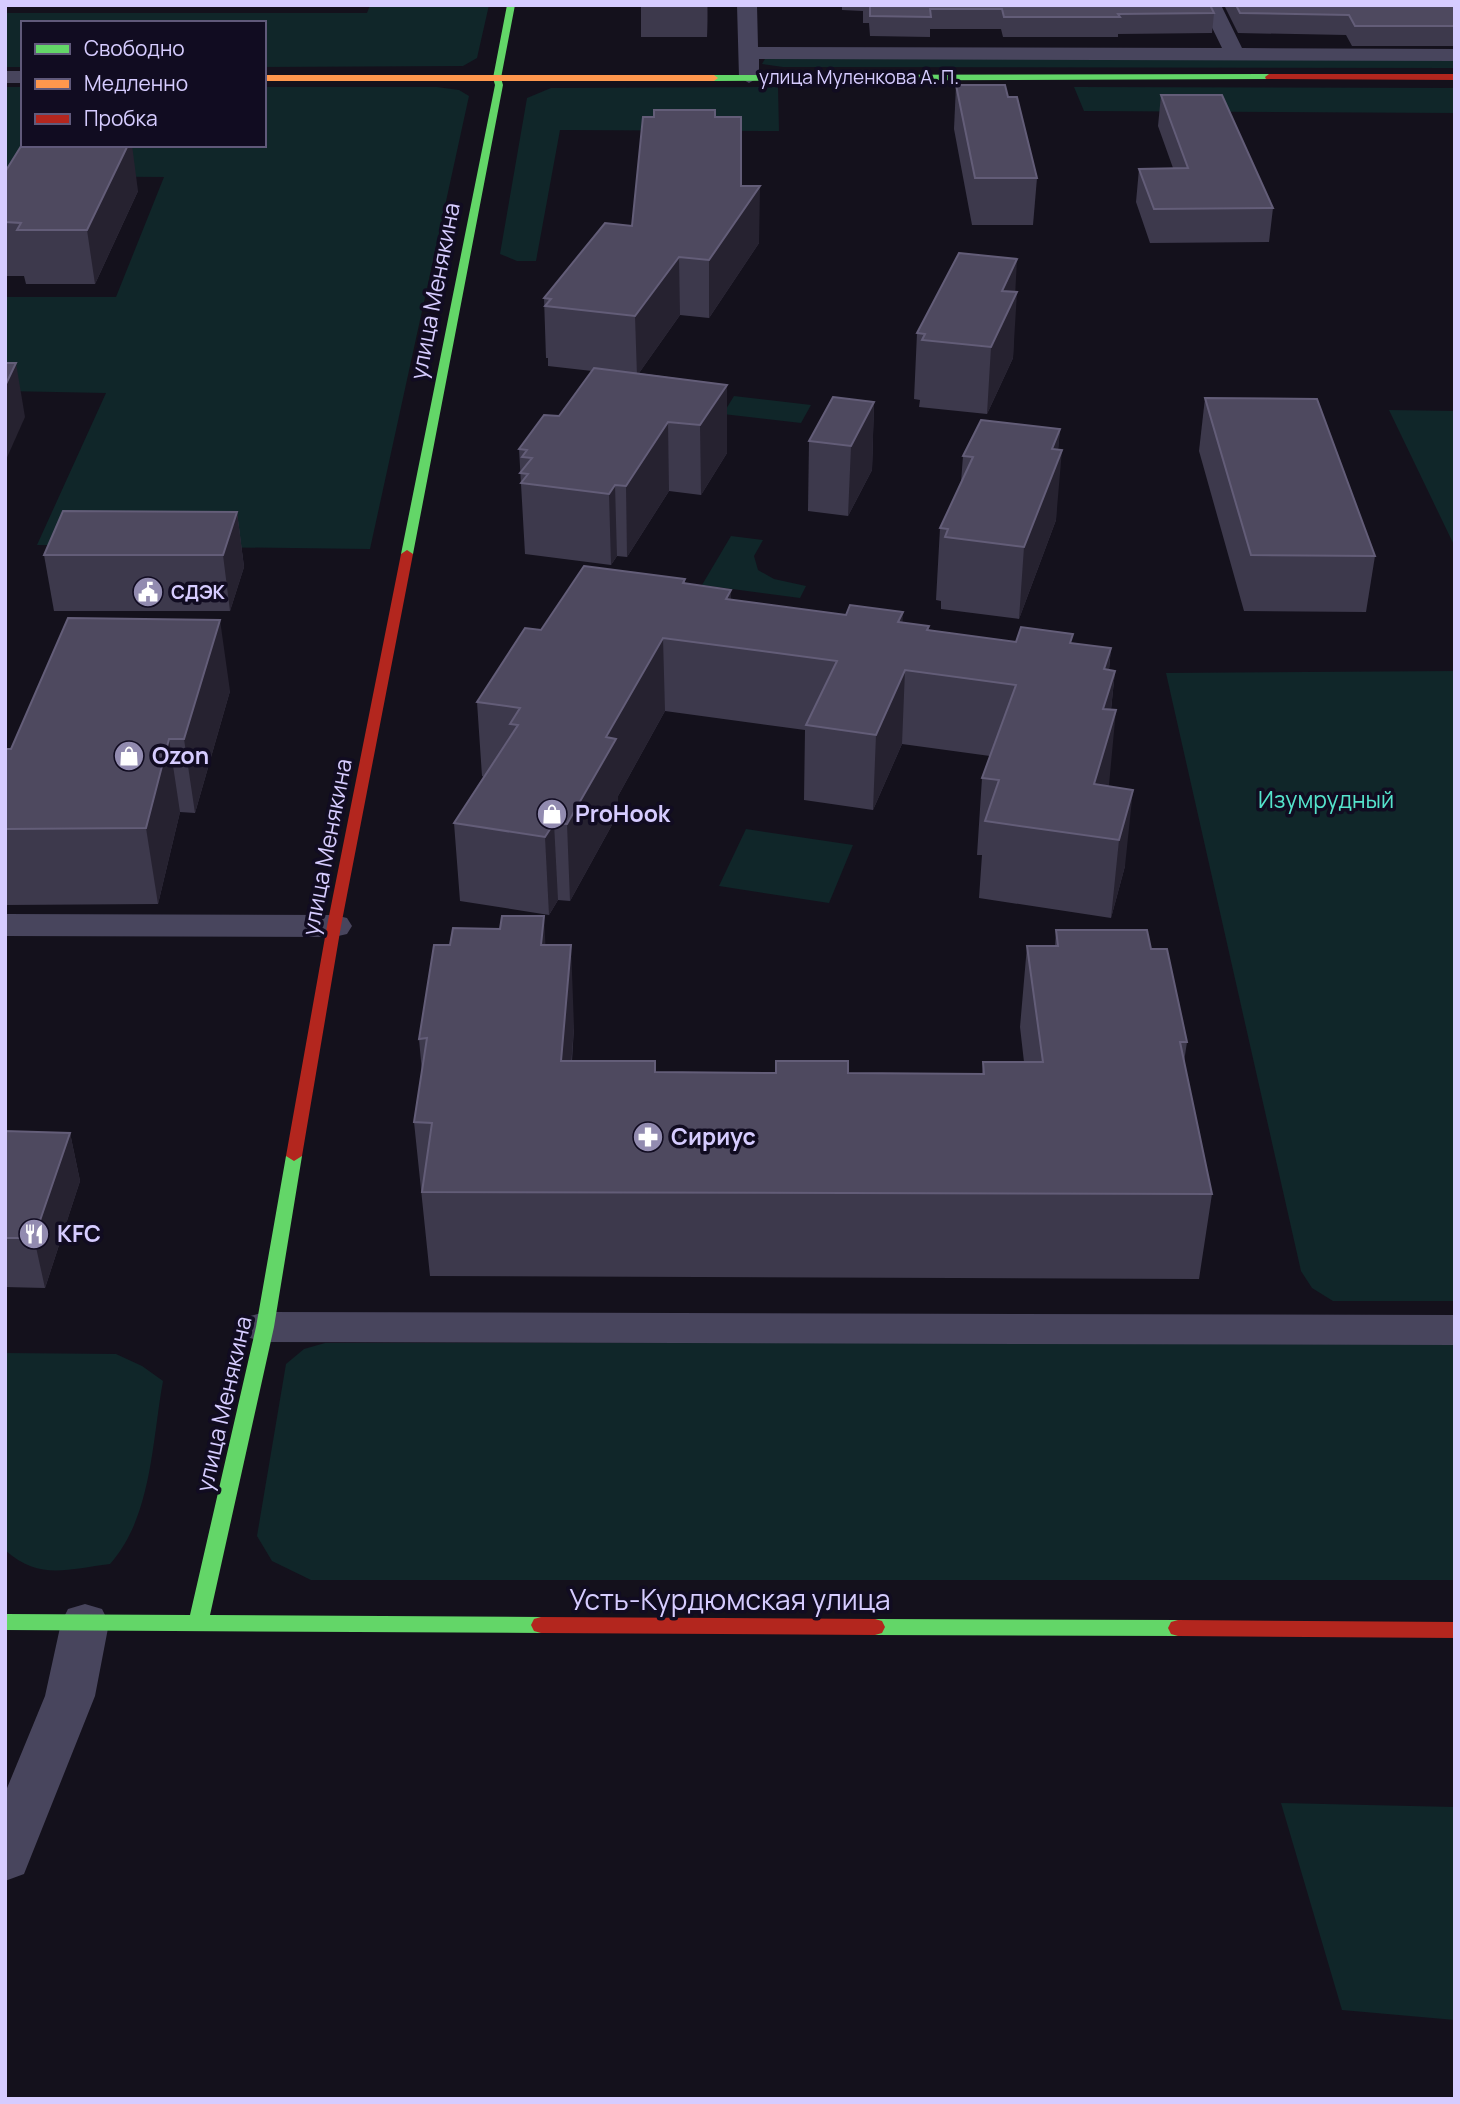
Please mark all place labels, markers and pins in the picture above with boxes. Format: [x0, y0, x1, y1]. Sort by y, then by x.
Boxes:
public building icon: СДЭК [131, 575, 165, 609]
place label: СДЭК [171, 579, 226, 605]
shop icon: Ozon [112, 739, 146, 773]
place label: Ozon [152, 739, 209, 771]
shop icon: ProHook [535, 797, 569, 831]
place label: ProHook [575, 797, 671, 829]
pharmacy icon: Сириус [631, 1120, 665, 1154]
place label: Сириус [671, 1120, 756, 1152]
restaurant icon: KFC [17, 1217, 51, 1251]
place label: KFC [57, 1217, 101, 1249]

